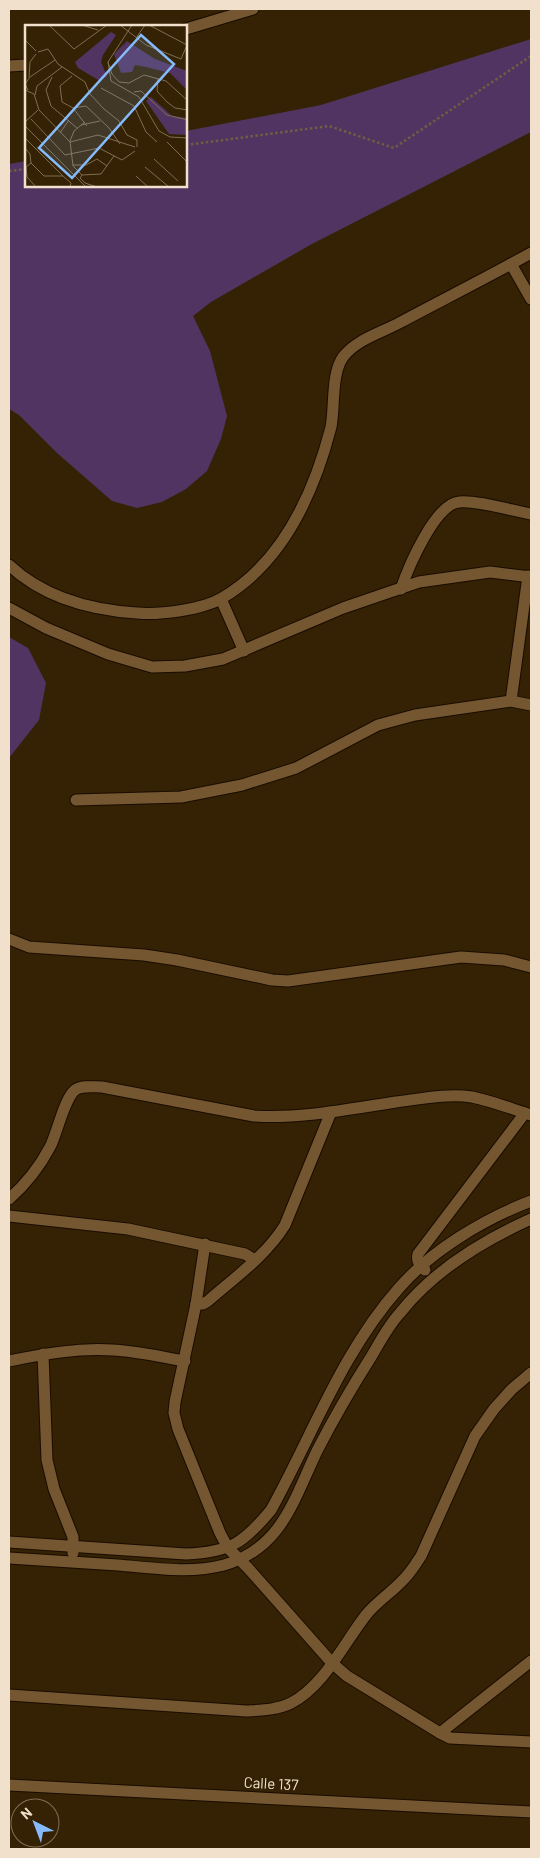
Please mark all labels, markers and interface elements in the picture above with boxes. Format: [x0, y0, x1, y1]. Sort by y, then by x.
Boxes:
inset map [25, 25, 188, 188]
street label: Calle 137 [243, 1773, 299, 1793]
north arrow [10, 1798, 60, 1848]
text: N [17, 1804, 35, 1822]

